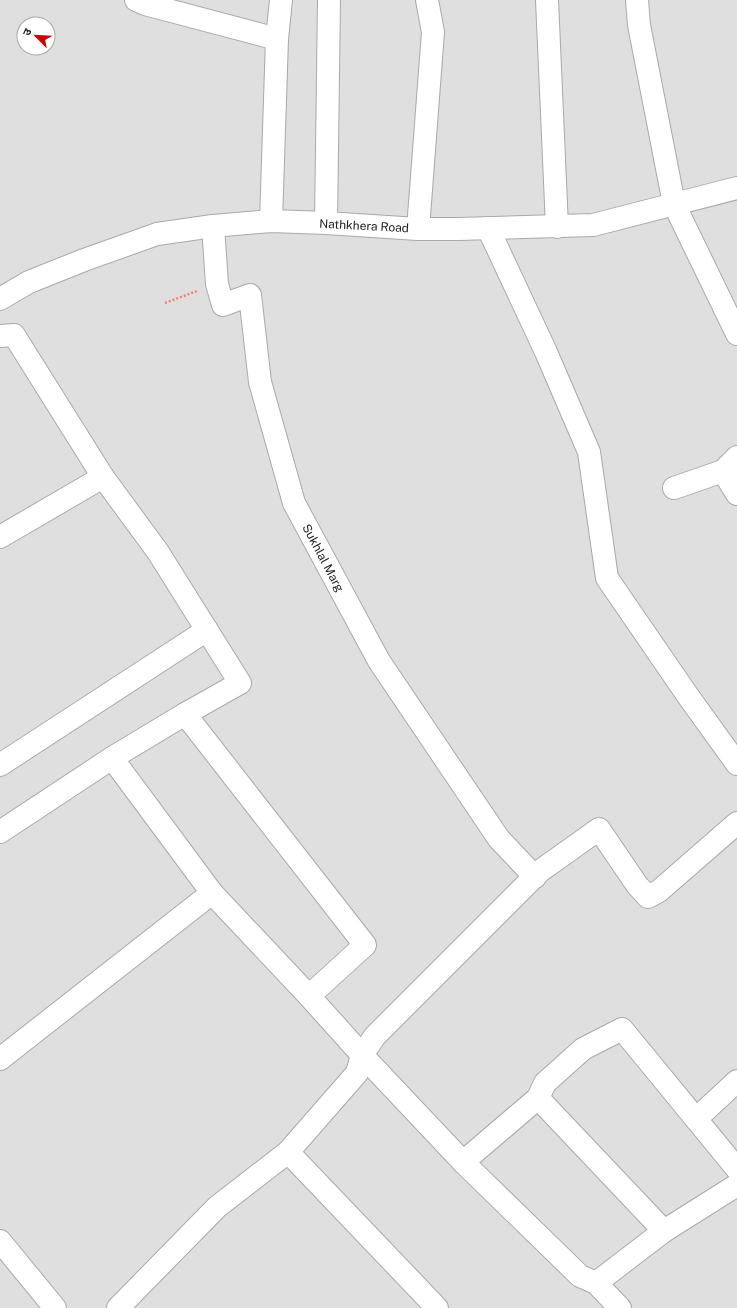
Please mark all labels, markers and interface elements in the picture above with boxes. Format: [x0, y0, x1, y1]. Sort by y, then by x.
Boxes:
north arrow [16, 16, 56, 56]
text: उ [20, 26, 34, 37]
street label: Nathkhera Road [319, 217, 409, 235]
street label: Sukhlal Marg [299, 522, 347, 594]

